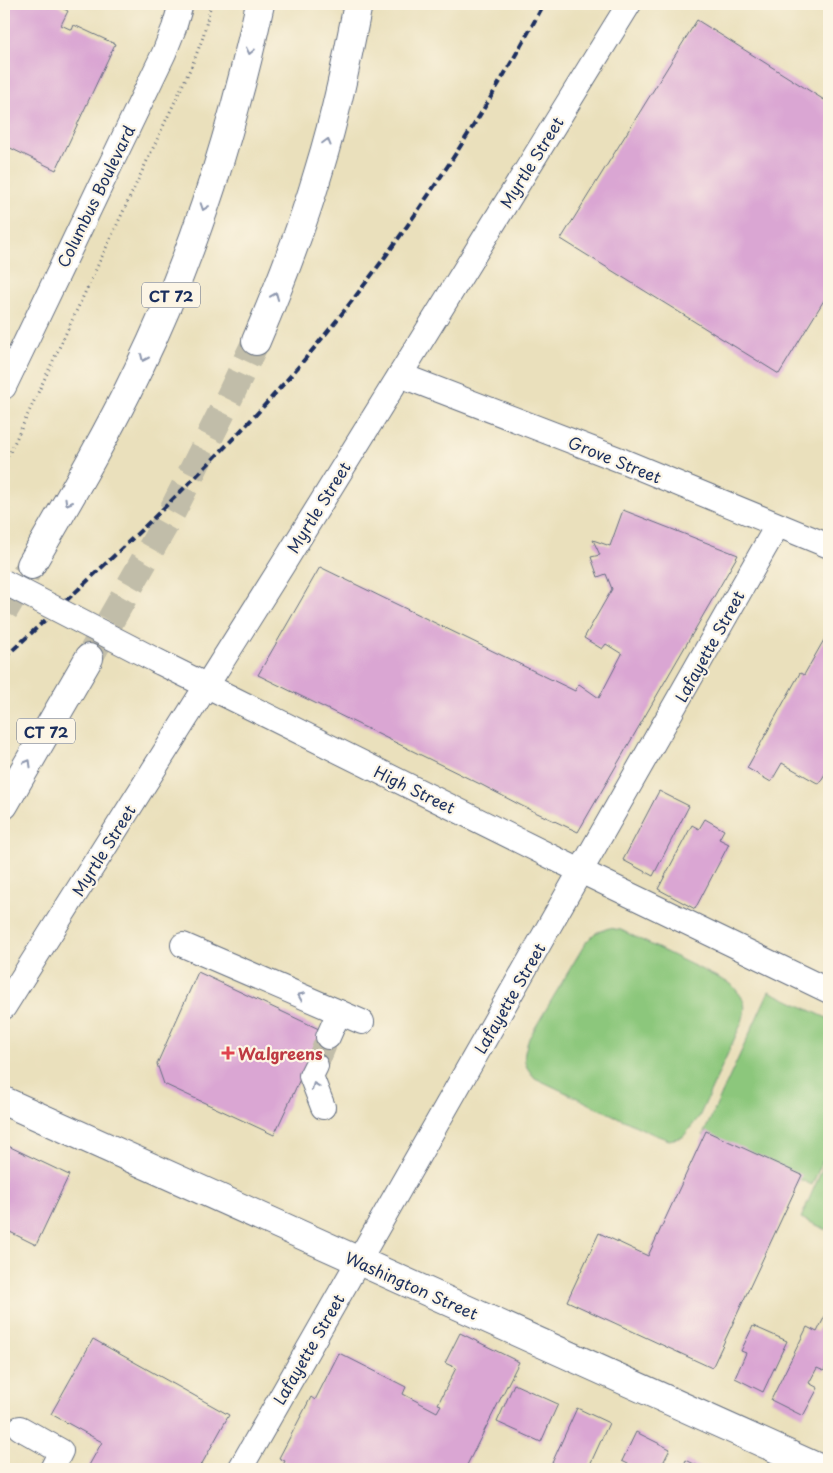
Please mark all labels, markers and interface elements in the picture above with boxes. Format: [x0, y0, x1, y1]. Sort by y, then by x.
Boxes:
one-way arrow [245, 47, 256, 56]
street label: Myrtle Street [493, 111, 569, 212]
street label: Columbus Boulevard [50, 121, 140, 271]
one-way arrow [321, 138, 332, 146]
one-way arrow [200, 203, 210, 211]
road number: CT 72 [142, 282, 200, 308]
one-way arrow [269, 292, 279, 300]
one-way arrow [139, 353, 150, 362]
street label: Grove Street [565, 429, 666, 489]
street label: Myrtle Street [280, 456, 356, 557]
one-way arrow [64, 496, 74, 505]
street label: Lafayette Street [668, 585, 750, 706]
road number: CT 72 [17, 718, 75, 744]
one-way arrow [22, 759, 32, 768]
street label: High Street [370, 759, 460, 819]
street label: Myrtle Street [65, 799, 141, 900]
street label: Lafayette Street [468, 938, 551, 1058]
one-way arrow [297, 992, 306, 1002]
place label: Walgreens [238, 1041, 323, 1065]
marker: Walgreens [222, 1047, 234, 1059]
one-way arrow [311, 1082, 321, 1091]
street label: Washington Street [342, 1245, 483, 1325]
street label: Lafayette Street [267, 1289, 350, 1409]

